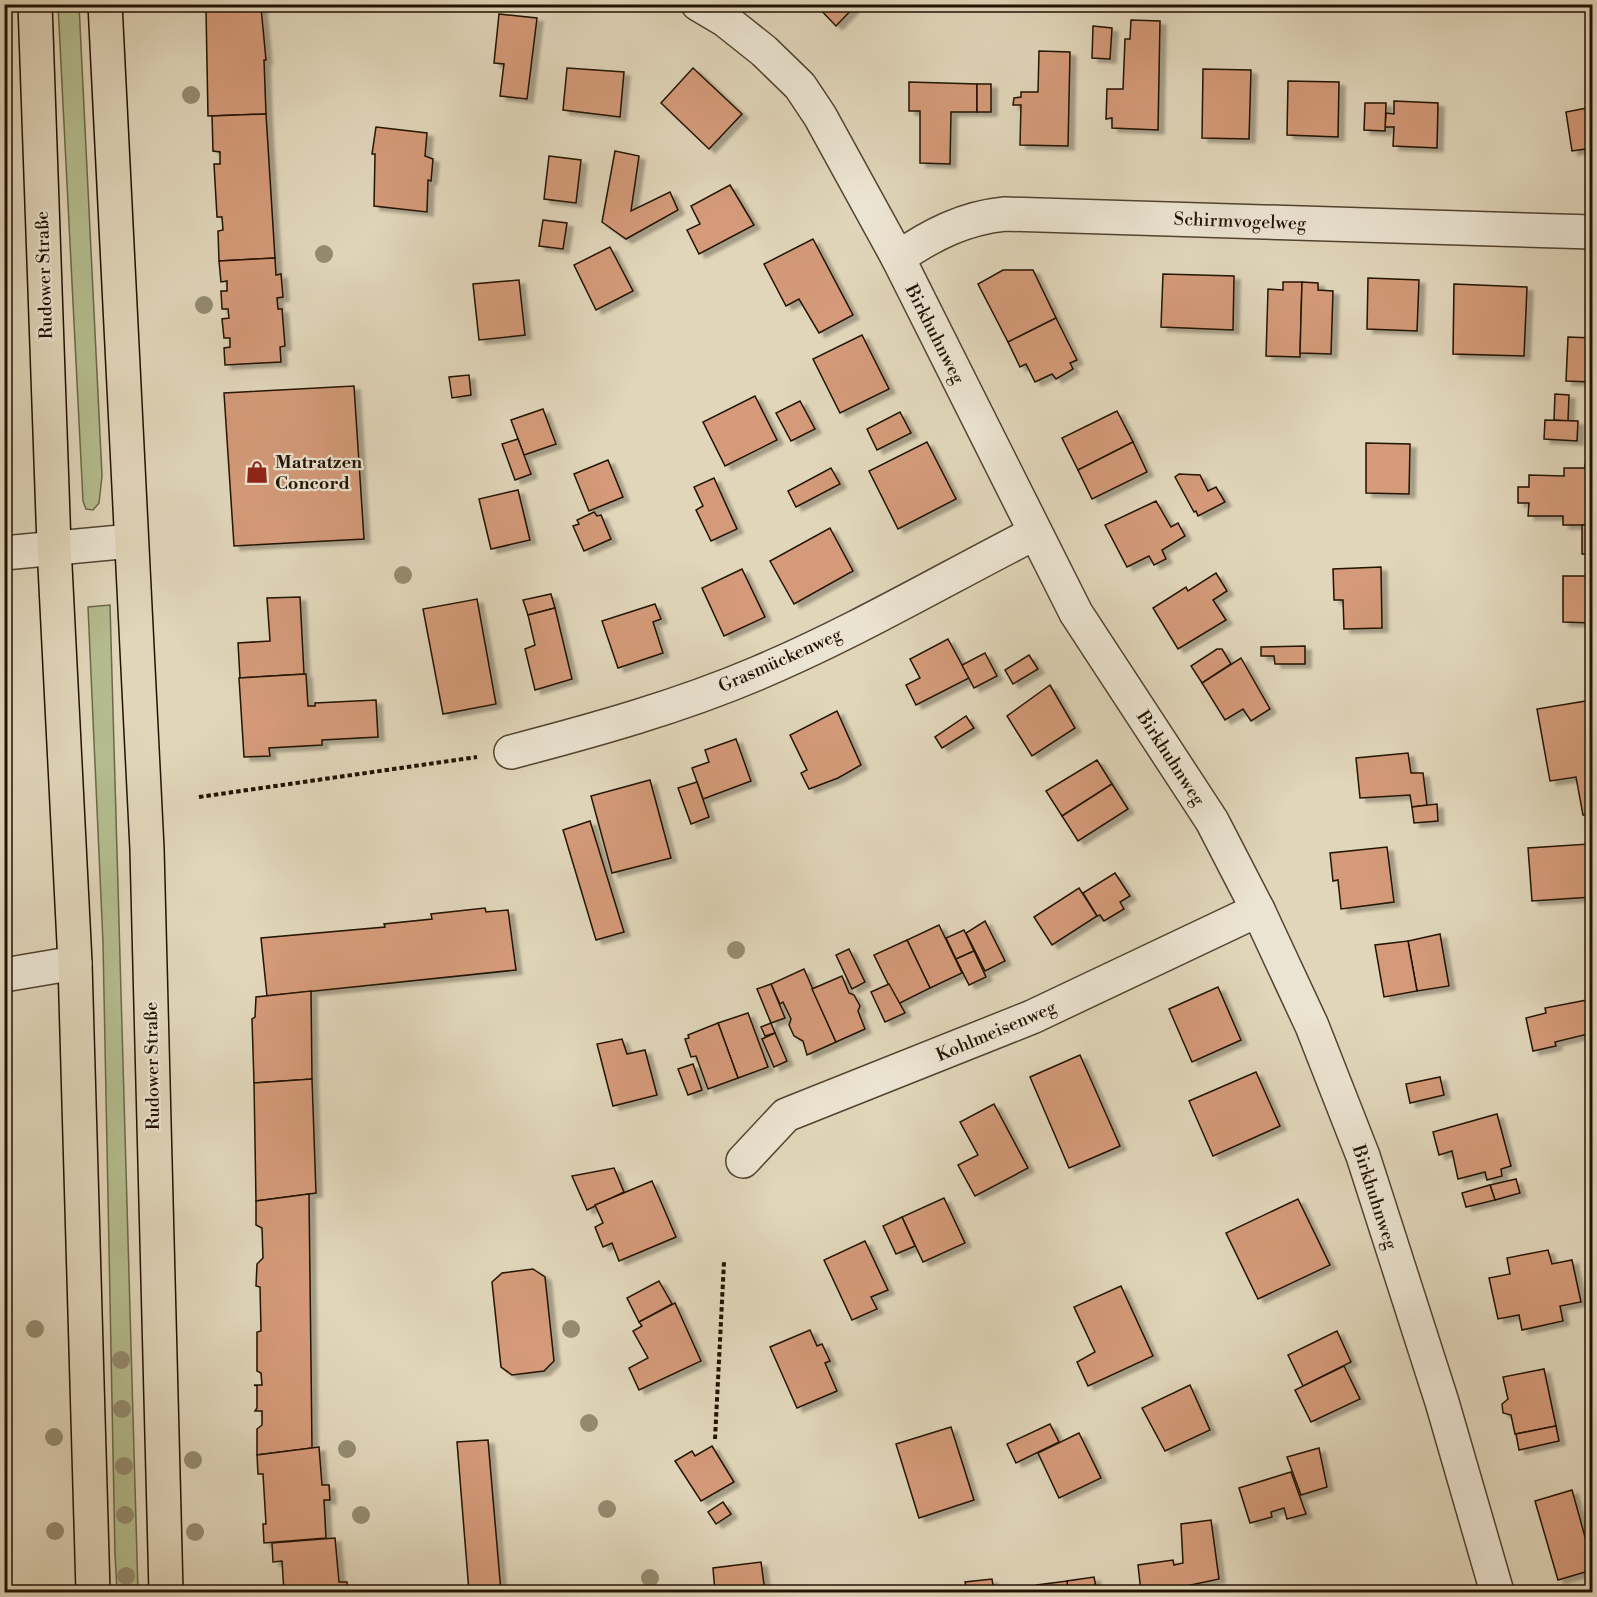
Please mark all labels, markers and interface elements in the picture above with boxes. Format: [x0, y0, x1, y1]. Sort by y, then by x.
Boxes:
street label: Schirmvogelweg [1173, 208, 1307, 235]
street label: Rudower Straße [31, 210, 58, 340]
street label: Birkhuhnweg [899, 280, 970, 388]
place label: Matratzen Concord [275, 451, 362, 495]
shop icon: Matratzen Concord [244, 459, 270, 485]
street label: Grasmückenweg [715, 623, 846, 698]
street label: Birkhuhnweg [1131, 706, 1210, 811]
street label: Kohlmeisenweg [933, 996, 1060, 1067]
street label: Rudower Straße [140, 1002, 165, 1130]
street label: Birkhuhnweg [1346, 1141, 1402, 1253]

